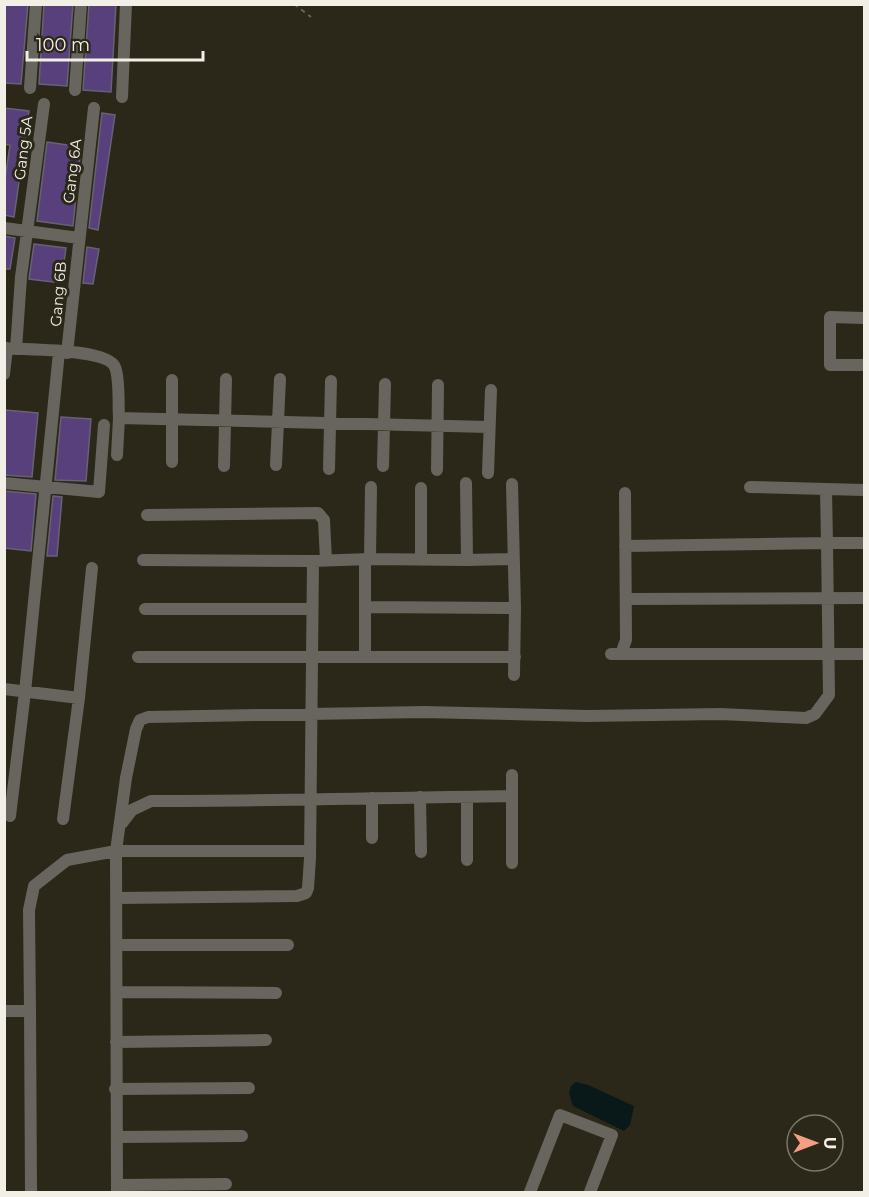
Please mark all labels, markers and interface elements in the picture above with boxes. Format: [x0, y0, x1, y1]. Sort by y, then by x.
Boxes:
scale bar [27, 24, 202, 62]
text: 100 m [36, 34, 90, 56]
street label: Gang 5A [10, 115, 36, 181]
street label: Gang 6A [59, 137, 85, 204]
street label: Gang 6B [46, 261, 70, 327]
north arrow [785, 1113, 845, 1173]
text: U [820, 1137, 839, 1149]

